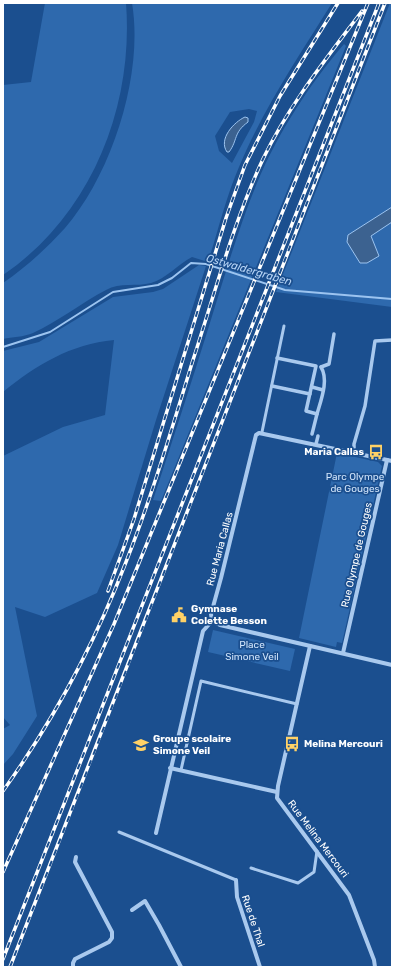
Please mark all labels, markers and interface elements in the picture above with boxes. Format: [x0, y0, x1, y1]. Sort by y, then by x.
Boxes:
water label: Ostwaldergraben [205, 252, 294, 289]
bus stop icon: Maria Callas [367, 443, 385, 461]
place label: Maria Callas [304, 446, 364, 458]
park label: Parc Olympe de Gouges [326, 471, 385, 495]
street label: Rue Olympe de Gouges [339, 501, 375, 609]
street label: Rue Maria Callas [204, 511, 236, 587]
place label: Gymnase Colette Besson [191, 603, 267, 627]
public building icon: Gymnase Colette Besson [170, 606, 188, 624]
park label: Place Simone Veil [225, 639, 279, 663]
place label: Groupe scolaire Simone Veil [153, 733, 231, 757]
bus stop icon: Melina Mercouri [283, 735, 301, 753]
school or university icon: Groupe scolaire Simone Veil [132, 736, 150, 754]
place label: Melina Mercouri [304, 738, 383, 750]
street label: Rue Melina Mercouri [285, 798, 351, 880]
street label: Rue de Thal [239, 893, 267, 949]

